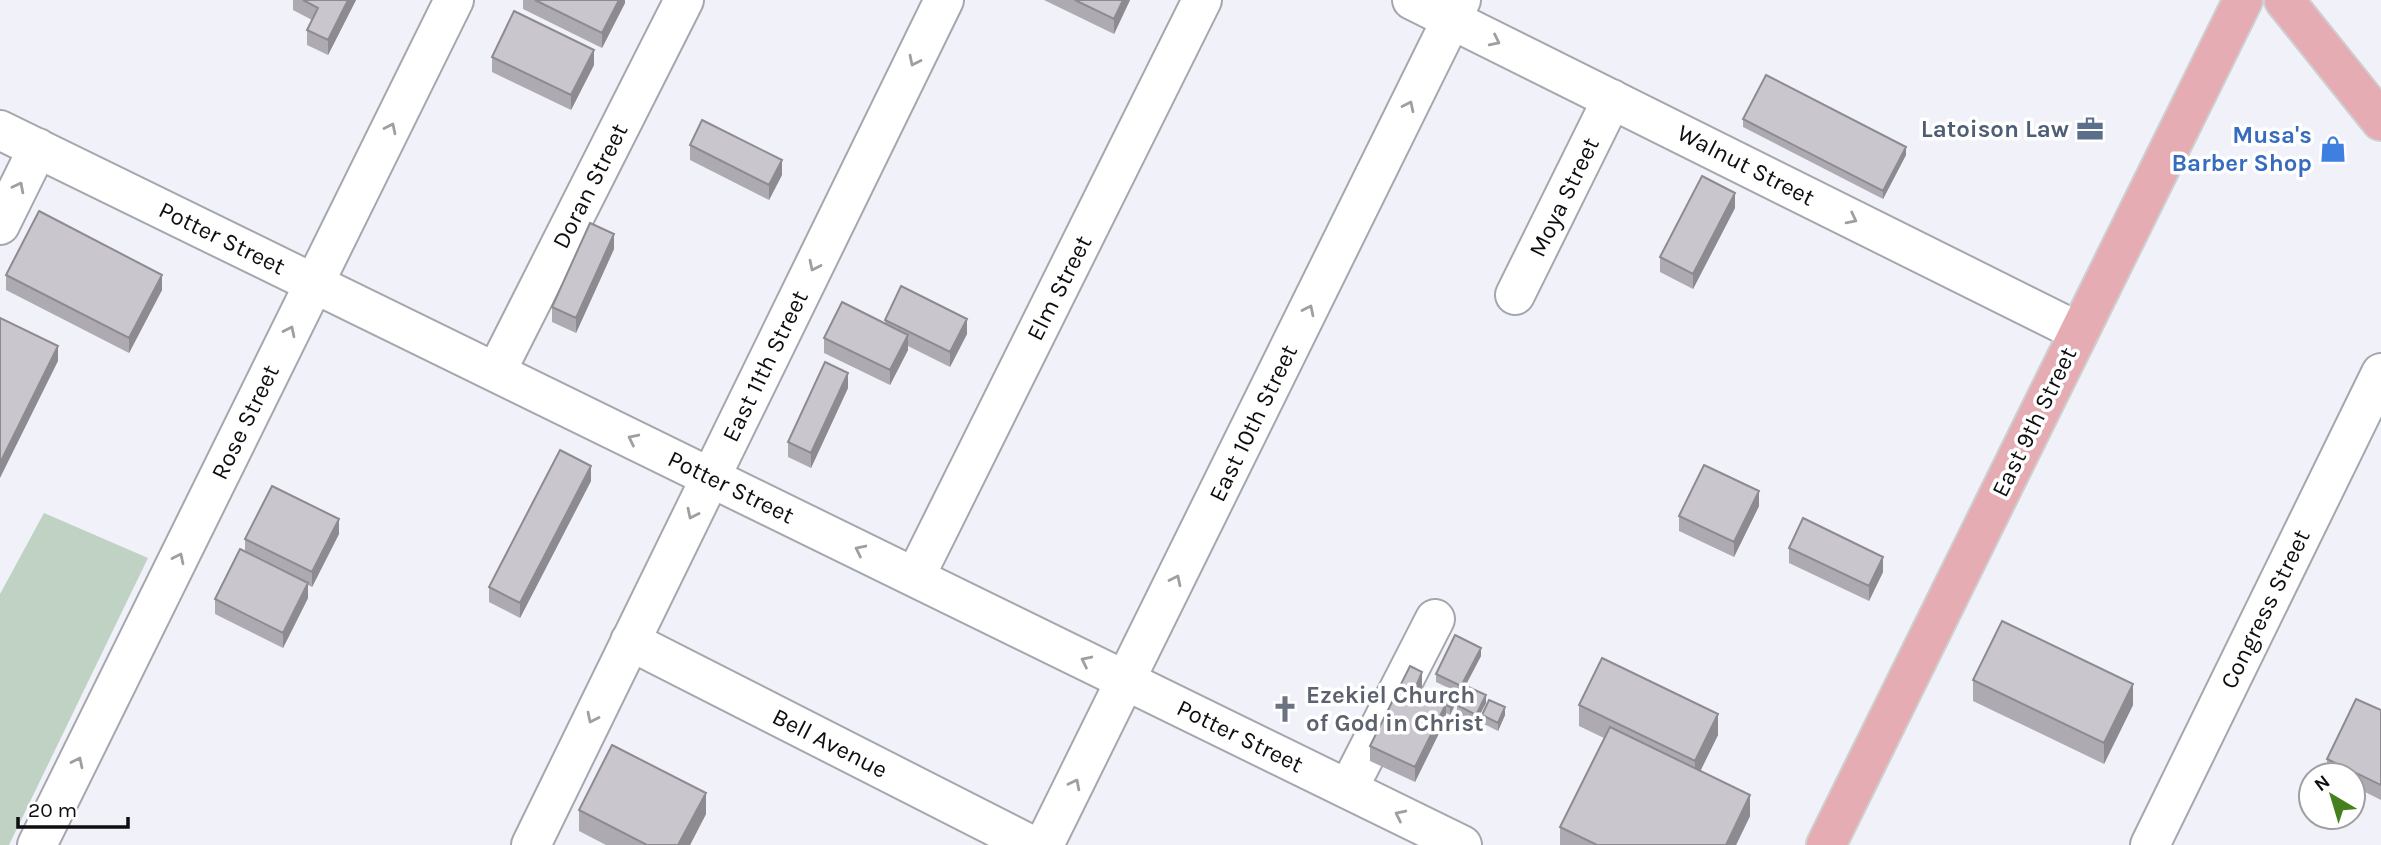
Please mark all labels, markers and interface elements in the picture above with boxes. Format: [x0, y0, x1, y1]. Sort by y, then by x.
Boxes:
one-way arrow [1488, 33, 1500, 47]
one-way arrow [908, 54, 922, 66]
one-way arrow [1401, 101, 1415, 113]
office icon: Latoison Law [2075, 114, 2105, 144]
place label: Latoison Law [1921, 115, 2069, 143]
street label: Walnut Street [1673, 118, 1819, 212]
street label: Doran Street [546, 119, 634, 253]
place label: Musa's Barber Shop [2172, 121, 2312, 177]
one-way arrow [383, 123, 397, 135]
street label: Moya Street [1523, 133, 1605, 261]
shop icon: Musa's Barber Shop [2318, 134, 2348, 164]
one-way arrow [11, 181, 25, 194]
street label: Potter Street [154, 195, 290, 281]
one-way arrow [1845, 210, 1857, 224]
street label: Elm Street [1021, 231, 1097, 345]
one-way arrow [808, 259, 822, 271]
street label: East 11th Street [716, 286, 814, 446]
one-way arrow [1300, 305, 1314, 317]
one-way arrow [281, 326, 295, 338]
street label: East 10th Street [1203, 340, 1303, 506]
street label: East 9th Street [1986, 343, 2082, 501]
street label: Rose Street [205, 360, 285, 484]
one-way arrow [628, 434, 640, 448]
street label: Potter Street [663, 444, 799, 530]
one-way arrow [686, 507, 700, 519]
street label: Congress Street [2214, 525, 2316, 693]
one-way arrow [855, 544, 867, 558]
one-way arrow [170, 553, 184, 565]
one-way arrow [1167, 575, 1181, 587]
one-way arrow [1081, 655, 1093, 669]
place label: Ezekiel Church of God in Christ [1306, 681, 1484, 737]
street label: Potter Street [1172, 693, 1308, 779]
church icon: Ezekiel Church of God in Christ [1270, 694, 1300, 724]
street label: Bell Avenue [768, 702, 892, 784]
one-way arrow [587, 711, 601, 723]
one-way arrow [70, 757, 84, 769]
north arrow [2297, 761, 2367, 831]
text: N [2310, 771, 2334, 796]
one-way arrow [1066, 779, 1080, 791]
scale bar [18, 786, 128, 830]
text: 20 m [28, 798, 77, 822]
one-way arrow [1395, 809, 1407, 823]

